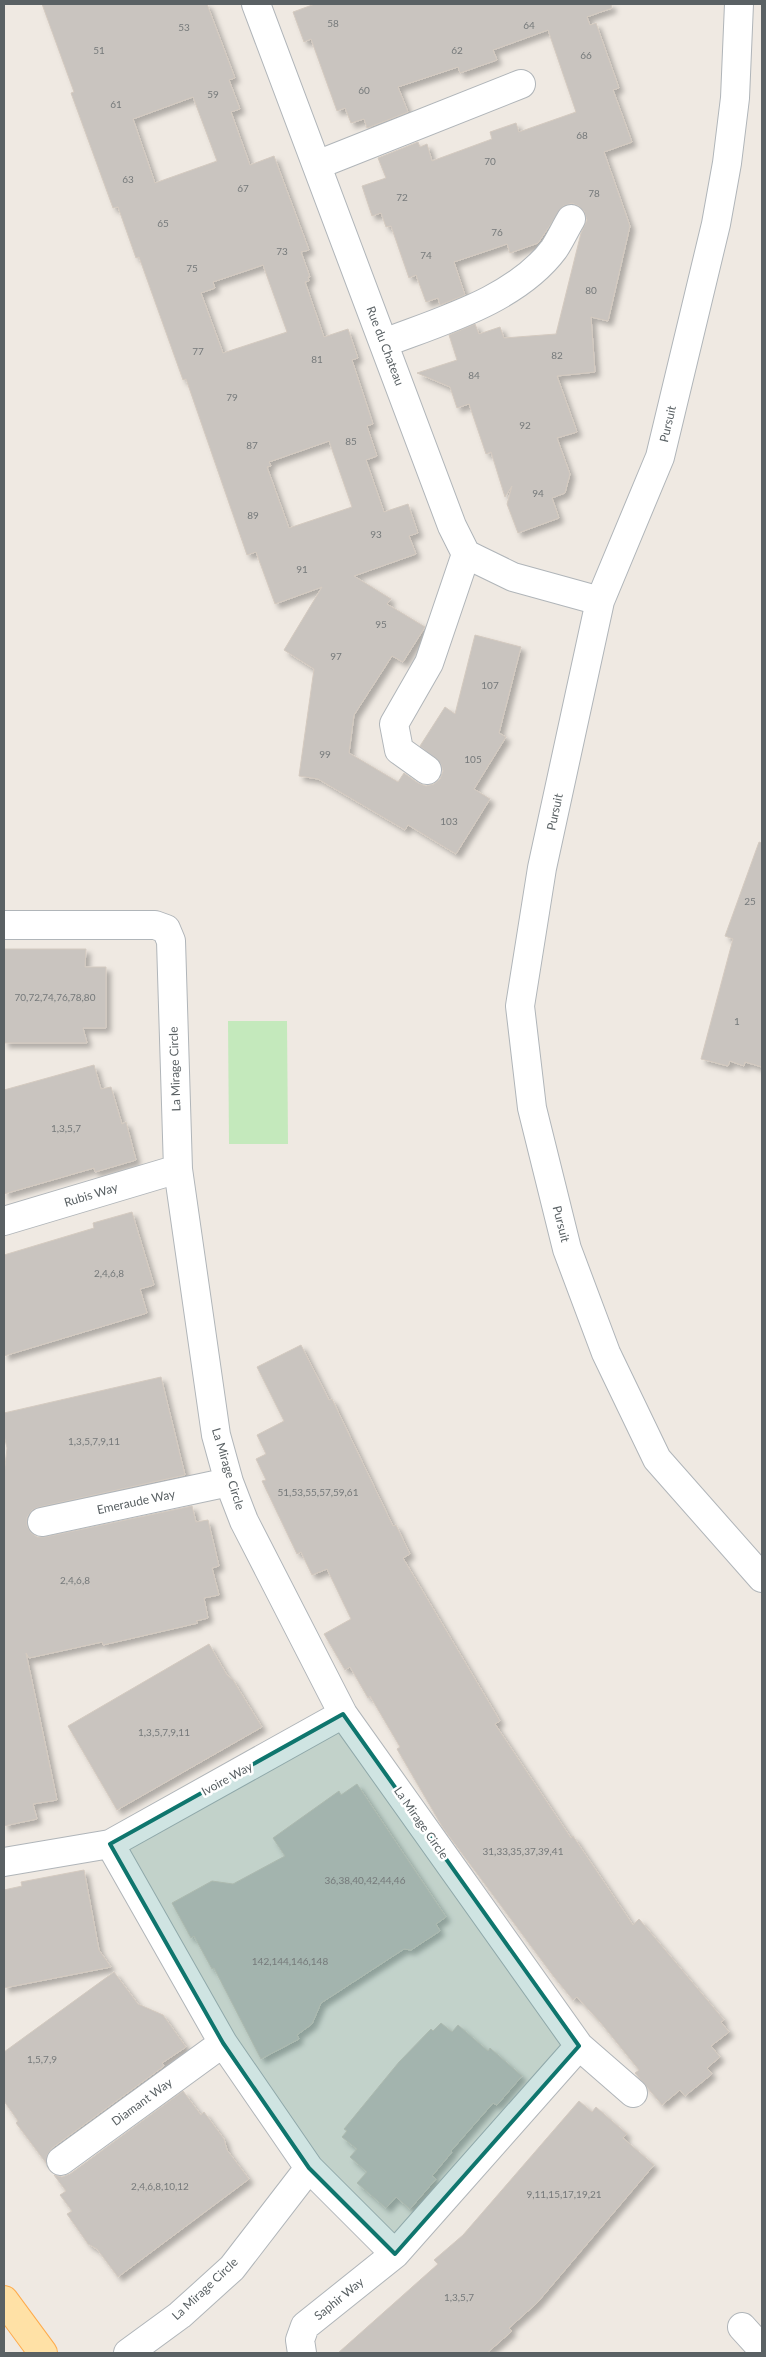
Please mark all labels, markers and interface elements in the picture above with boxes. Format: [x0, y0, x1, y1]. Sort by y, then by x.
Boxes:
house number: 58 [327, 17, 339, 29]
house number: 64 [523, 19, 535, 31]
house number: 53 [178, 21, 190, 33]
house number: 51 [93, 44, 105, 56]
house number: 62 [451, 44, 463, 56]
house number: 66 [580, 49, 592, 61]
house number: 60 [358, 84, 370, 96]
house number: 59 [207, 88, 219, 100]
house number: 61 [110, 98, 122, 110]
house number: 68 [576, 129, 588, 141]
house number: 70 [484, 155, 496, 167]
house number: 63 [122, 173, 134, 185]
house number: 67 [237, 182, 249, 194]
house number: 78 [588, 187, 600, 199]
house number: 72 [396, 191, 408, 203]
house number: 65 [157, 217, 169, 229]
house number: 76 [491, 226, 503, 238]
house number: 73 [276, 245, 288, 257]
house number: 74 [420, 249, 432, 261]
house number: 75 [186, 262, 198, 274]
house number: 80 [585, 284, 597, 296]
street label: Rue du Chateau [363, 304, 407, 388]
house number: 77 [192, 345, 204, 357]
house number: 82 [551, 349, 563, 361]
house number: 81 [311, 353, 323, 365]
house number: 84 [468, 369, 480, 381]
house number: 79 [226, 391, 238, 403]
street label: Pursuit [656, 403, 679, 444]
house number: 92 [519, 419, 531, 431]
house number: 85 [345, 435, 357, 447]
house number: 87 [246, 439, 258, 451]
house number: 94 [532, 487, 544, 499]
house number: 89 [247, 509, 259, 521]
house number: 93 [370, 528, 382, 540]
house number: 91 [296, 563, 308, 575]
house number: 95 [375, 618, 387, 630]
house number: 97 [330, 650, 342, 662]
house number: 107 [481, 679, 499, 691]
house number: 99 [319, 748, 331, 760]
house number: 105 [464, 753, 482, 765]
street label: Pursuit [543, 791, 566, 832]
house number: 103 [440, 815, 458, 827]
house number: 25 [744, 895, 756, 907]
house number: 70,72,74,76,78,80 [15, 991, 96, 1003]
house number: 1 [734, 1015, 740, 1027]
street label: La Mirage Circle [166, 1026, 183, 1112]
house number: 1,3,5,7 [51, 1122, 81, 1134]
street label: Rubis Way [62, 1179, 120, 1210]
street label: Pursuit [550, 1204, 573, 1244]
house number: 2,4,6,8 [94, 1267, 124, 1279]
street label: La Mirage Circle [209, 1426, 248, 1512]
house number: 1,3,5,7,9,11 [68, 1435, 120, 1447]
street label: Emeraude Way [95, 1486, 177, 1517]
house number: 51,53,55,57,59,61 [278, 1486, 359, 1498]
house number: 2,4,6,8 [60, 1574, 90, 1586]
house number: 1,3,5,7,9,11 [138, 1726, 190, 1738]
street label: Ivoire Way [199, 1758, 256, 1799]
street label: La Mirage Circle [391, 1784, 452, 1862]
house number: 31,33,35,37,39,41 [483, 1845, 564, 1857]
house number: 36,38,40,42,44,46 [325, 1874, 406, 1886]
house number: 142,144,146,148 [252, 1955, 328, 1967]
house number: 1,5,7,9 [27, 2053, 57, 2065]
street label: Diamant Way [108, 2074, 176, 2129]
house number: 2,4,6,8,10,12 [131, 2180, 189, 2192]
house number: 9,11,15,17,19,21 [526, 2188, 602, 2200]
street label: La Mirage Circle [169, 2254, 241, 2323]
street label: Saphir Way [311, 2274, 367, 2323]
house number: 1,3,5,7 [444, 2291, 474, 2303]

